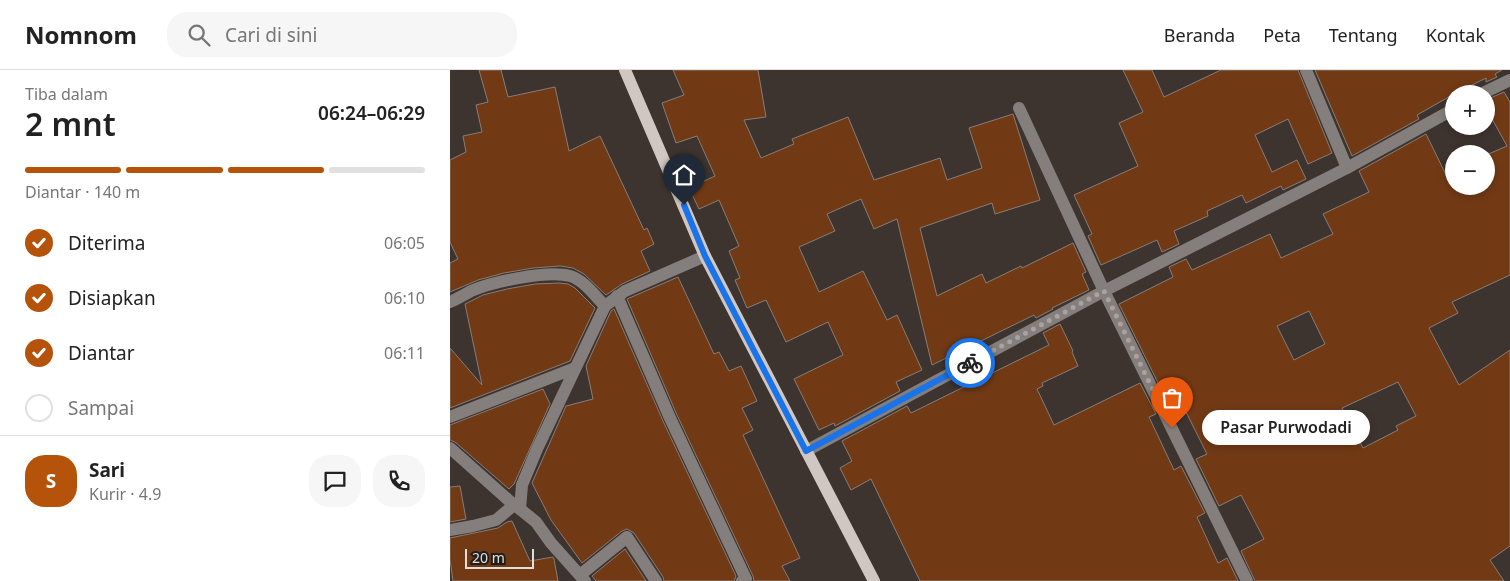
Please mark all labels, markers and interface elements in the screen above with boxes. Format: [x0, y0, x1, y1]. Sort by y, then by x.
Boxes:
search box [167, 12, 517, 57]
text: Nomnom [25, 18, 137, 51]
icon: search [185, 21, 213, 49]
text: Cari di sini [225, 22, 317, 48]
text: Beranda [1164, 23, 1235, 47]
text: Peta [1263, 23, 1301, 47]
text: Tentang [1329, 23, 1398, 47]
text: Kontak [1426, 23, 1485, 47]
text: Tiba dalam [25, 83, 108, 105]
map controls [1445, 85, 1495, 195]
button: + [1445, 85, 1495, 135]
text: 06:24–06:29 [318, 100, 425, 126]
text: 2 mnt [25, 102, 116, 145]
button: − [1445, 145, 1495, 195]
pin [663, 154, 705, 205]
icon: home [670, 161, 698, 189]
text: Diantar · 140 m [25, 181, 140, 203]
icon: check [25, 229, 53, 257]
text: Diterima [68, 230, 146, 256]
text: 06:05 [384, 232, 425, 254]
icon: check [25, 284, 53, 312]
text: Disiapkan [68, 285, 156, 311]
text: 06:10 [384, 287, 425, 309]
courier [945, 338, 995, 388]
icon: check [25, 339, 53, 367]
text: Diantar [68, 340, 135, 366]
text: 06:11 [384, 342, 425, 364]
icon: bike [956, 349, 984, 377]
pin [1151, 377, 1193, 428]
icon: bag [1158, 384, 1186, 412]
text: Sampai [68, 395, 134, 421]
callout: Pasar Purwodadi [1202, 410, 1370, 446]
text: Pasar Purwodadi [1220, 416, 1352, 438]
button: chat [309, 455, 361, 507]
button: phone [373, 455, 425, 507]
text: Sari [89, 457, 125, 483]
text: S [46, 468, 56, 494]
text: Kurir · 4.9 [89, 483, 161, 505]
scale bar [465, 546, 534, 569]
text: 20 m [472, 548, 505, 567]

